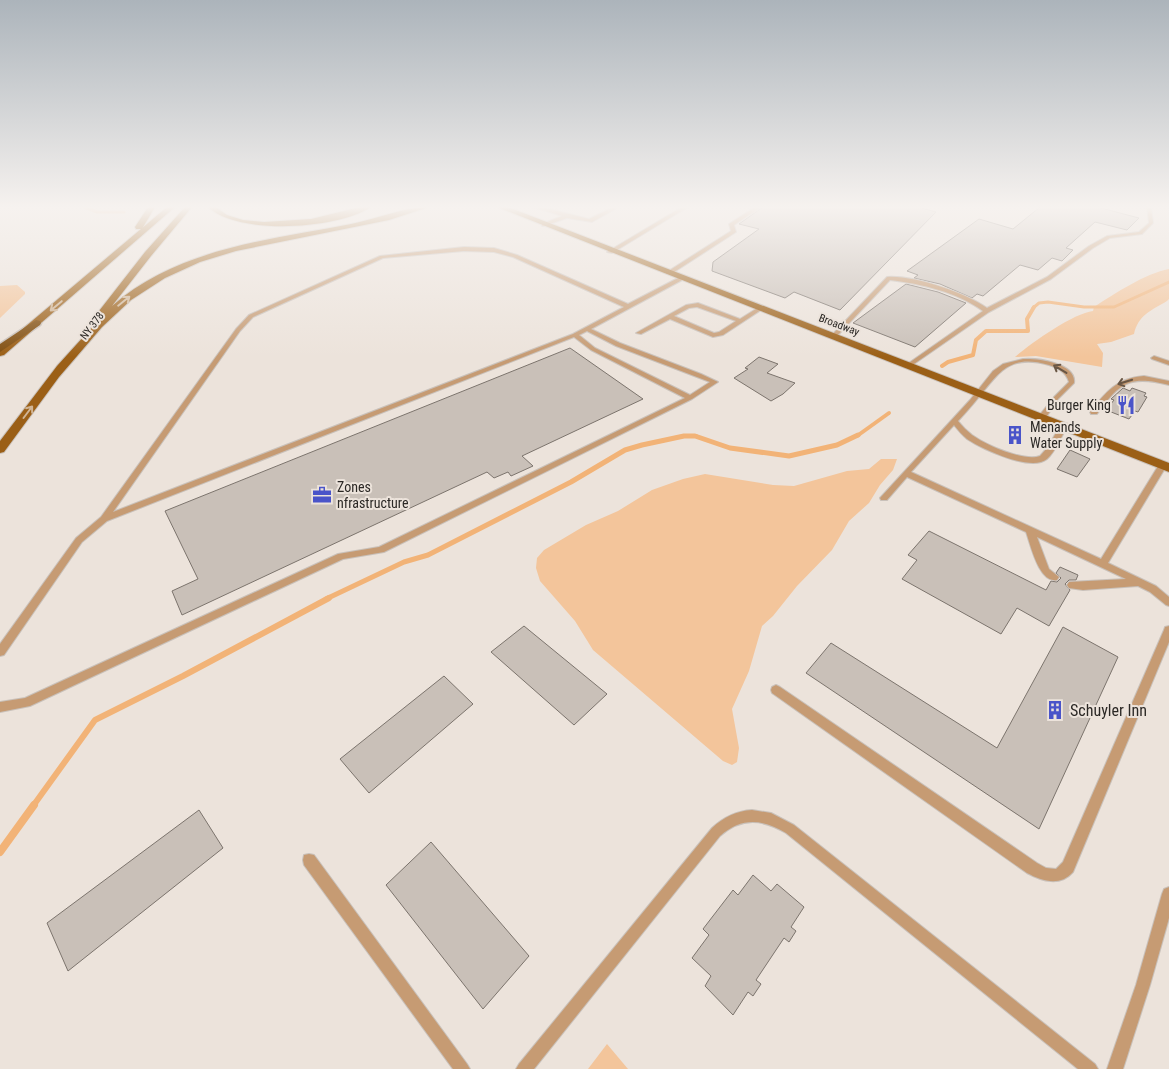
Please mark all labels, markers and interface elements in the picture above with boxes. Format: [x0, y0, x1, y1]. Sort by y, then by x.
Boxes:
one-way arrow [118, 295, 131, 306]
one-way arrow [50, 300, 63, 311]
street label: NY 378 [77, 310, 107, 342]
street label: Broadway [817, 311, 862, 339]
one-way arrow [1054, 363, 1068, 373]
one-way arrow [1118, 378, 1133, 387]
restaurant icon: Burger King [1115, 394, 1137, 416]
place label: Burger King [1047, 397, 1111, 413]
one-way arrow [23, 405, 33, 419]
place label: Menands Water Supply [1030, 419, 1102, 451]
building icon: Menands Water Supply [1004, 424, 1026, 446]
place label: Zones nfrastructure [337, 479, 409, 511]
office icon: Zones nfrastructure [311, 484, 333, 506]
building icon: Schuyler Inn [1044, 699, 1066, 721]
place label: Schuyler Inn [1070, 701, 1147, 720]

